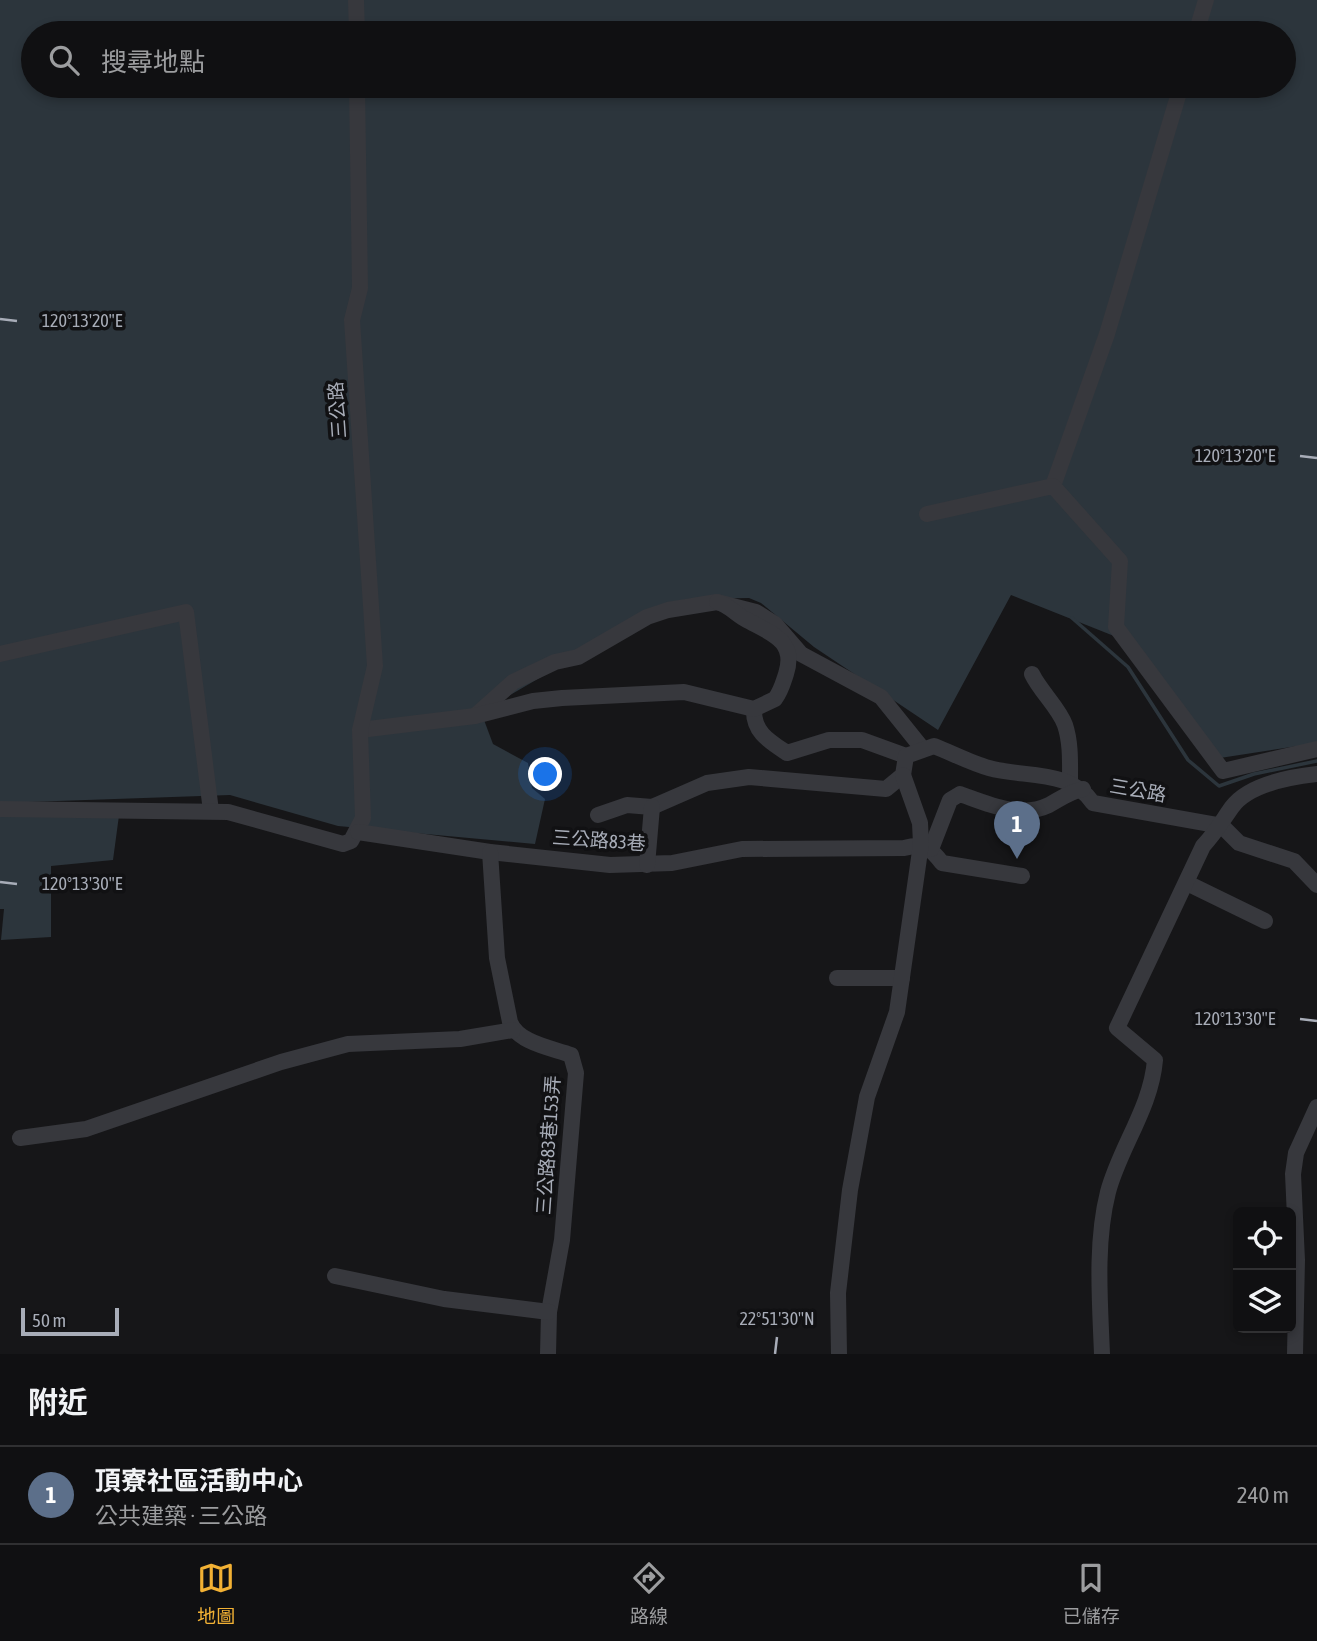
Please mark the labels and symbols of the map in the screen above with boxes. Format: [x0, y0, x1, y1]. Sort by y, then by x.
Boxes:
text: 120°13'20"E [42, 310, 123, 331]
street label: 三公路 [324, 381, 350, 439]
text: 120°13'20"E [1195, 445, 1276, 466]
your location [528, 757, 562, 791]
street label: 三公路 [1108, 774, 1168, 806]
pin: 1 [994, 801, 1040, 859]
street label: 三公路83巷 [551, 826, 647, 854]
text: 120°13'30"E [42, 873, 123, 894]
text: 120°13'30"E [1195, 1008, 1276, 1029]
street label: 三公路83巷153弄 [532, 1075, 564, 1215]
scale bar [21, 1305, 119, 1337]
text: 22°51'30"N [739, 1308, 815, 1329]

